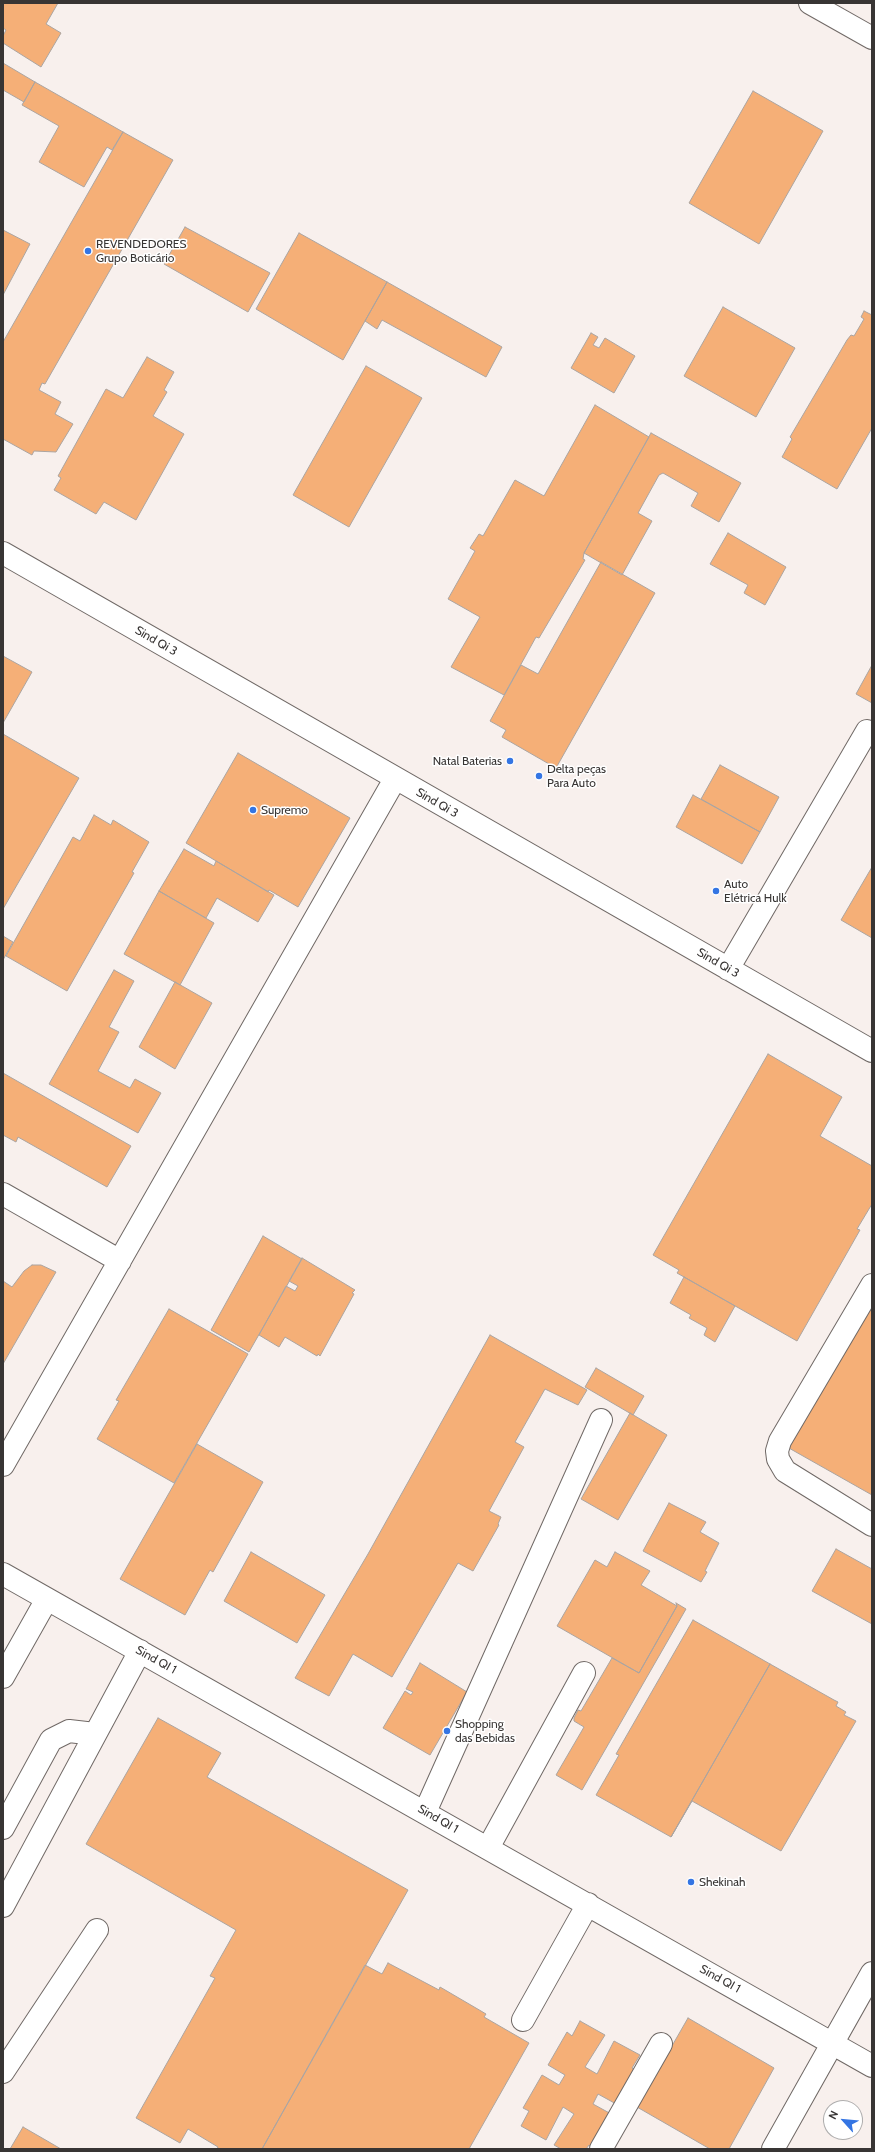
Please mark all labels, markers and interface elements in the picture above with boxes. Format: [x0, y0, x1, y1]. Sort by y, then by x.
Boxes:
place label: REVENDEDORES Grupo Boticário [96, 237, 187, 265]
marker: REVENDEDORES Grupo Boticário [83, 246, 93, 256]
street label: Sind Qi 3 [132, 623, 180, 659]
place label: Natal Baterias [433, 754, 502, 768]
marker: Natal Baterias [505, 756, 515, 766]
place label: Delta peças Para Auto [547, 762, 606, 790]
marker: Delta peças Para Auto [534, 771, 544, 781]
street label: Sind Qi 3 [413, 785, 461, 821]
place label: Supremo [261, 803, 308, 817]
marker: Supremo [248, 805, 258, 815]
place label: Auto Elétrica Hulk [724, 877, 787, 905]
marker: Auto Elétrica Hulk [711, 886, 721, 896]
street label: Sind Qi 3 [694, 945, 742, 981]
street label: Sind QI 1 [133, 1643, 179, 1677]
place label: Shopping das Bebidas [455, 1717, 515, 1745]
marker: Shopping das Bebidas [442, 1726, 452, 1736]
street label: Sind QI 1 [415, 1802, 461, 1836]
place label: Shekinah [699, 1875, 745, 1889]
marker: Shekinah [686, 1877, 696, 1887]
street label: Sind QI 1 [697, 1962, 743, 1996]
north arrow [823, 2100, 863, 2140]
text: N [825, 2108, 841, 2122]

